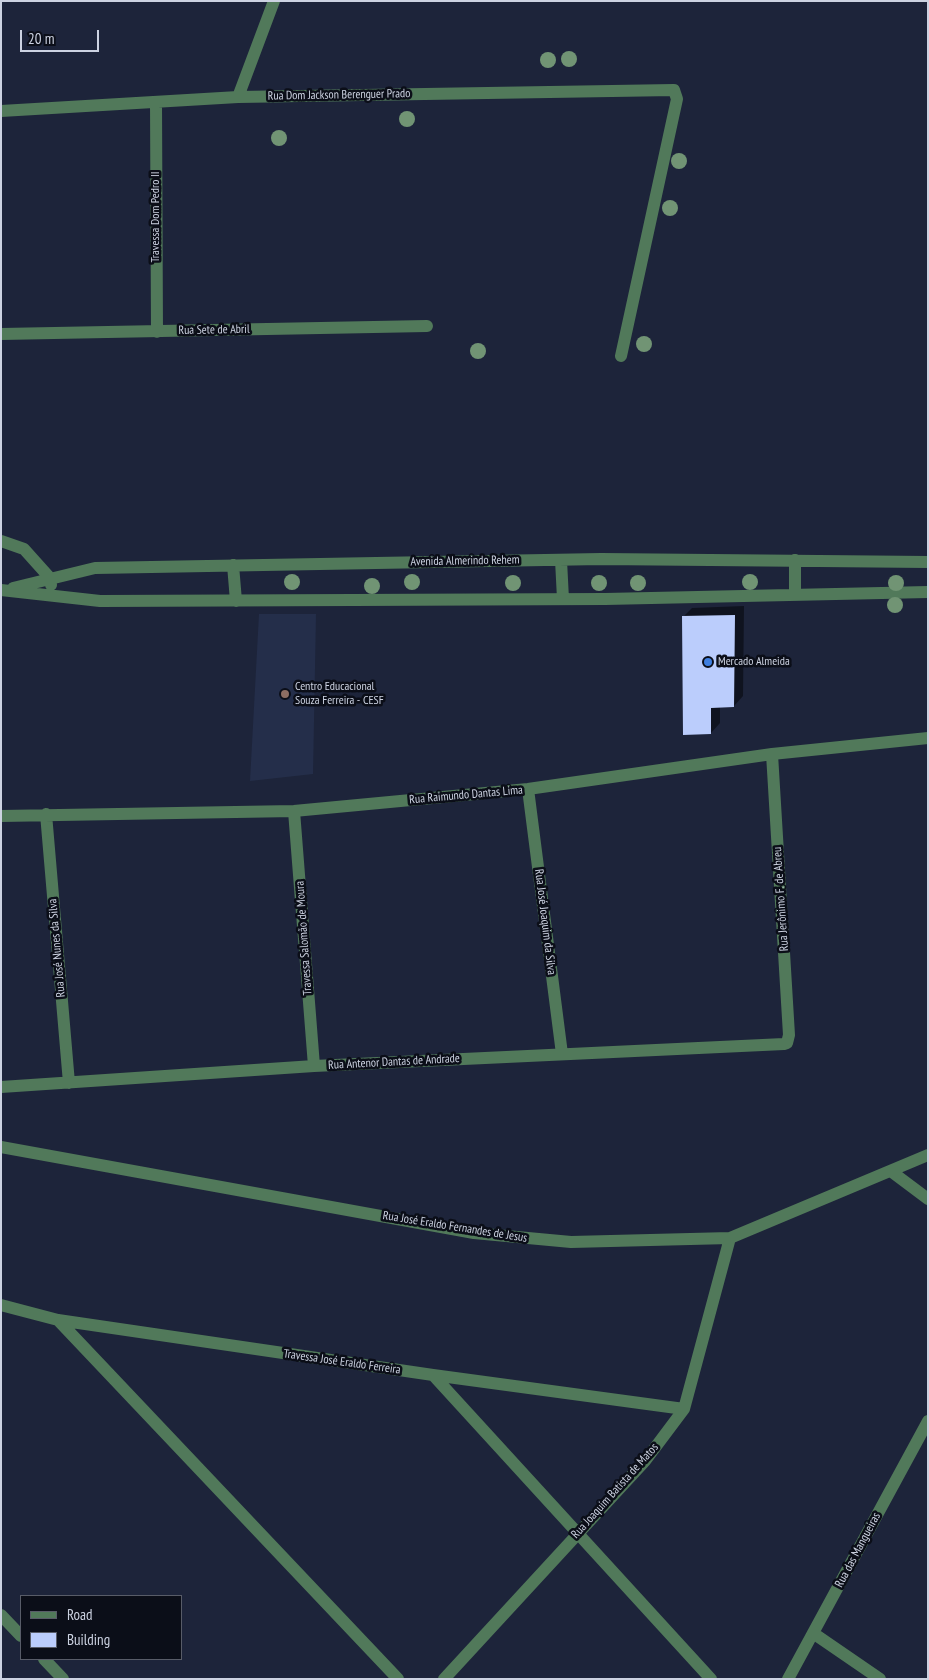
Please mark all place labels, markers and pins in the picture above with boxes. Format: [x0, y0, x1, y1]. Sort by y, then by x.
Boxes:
place label: Mercado Almeida [718, 655, 790, 669]
marker: Mercado Almeida [702, 656, 714, 668]
place label: Centro Educacional Souza Ferreira - CESF [295, 680, 384, 708]
marker: Centro Educacional Souza Ferreira - CESF [279, 688, 291, 700]

